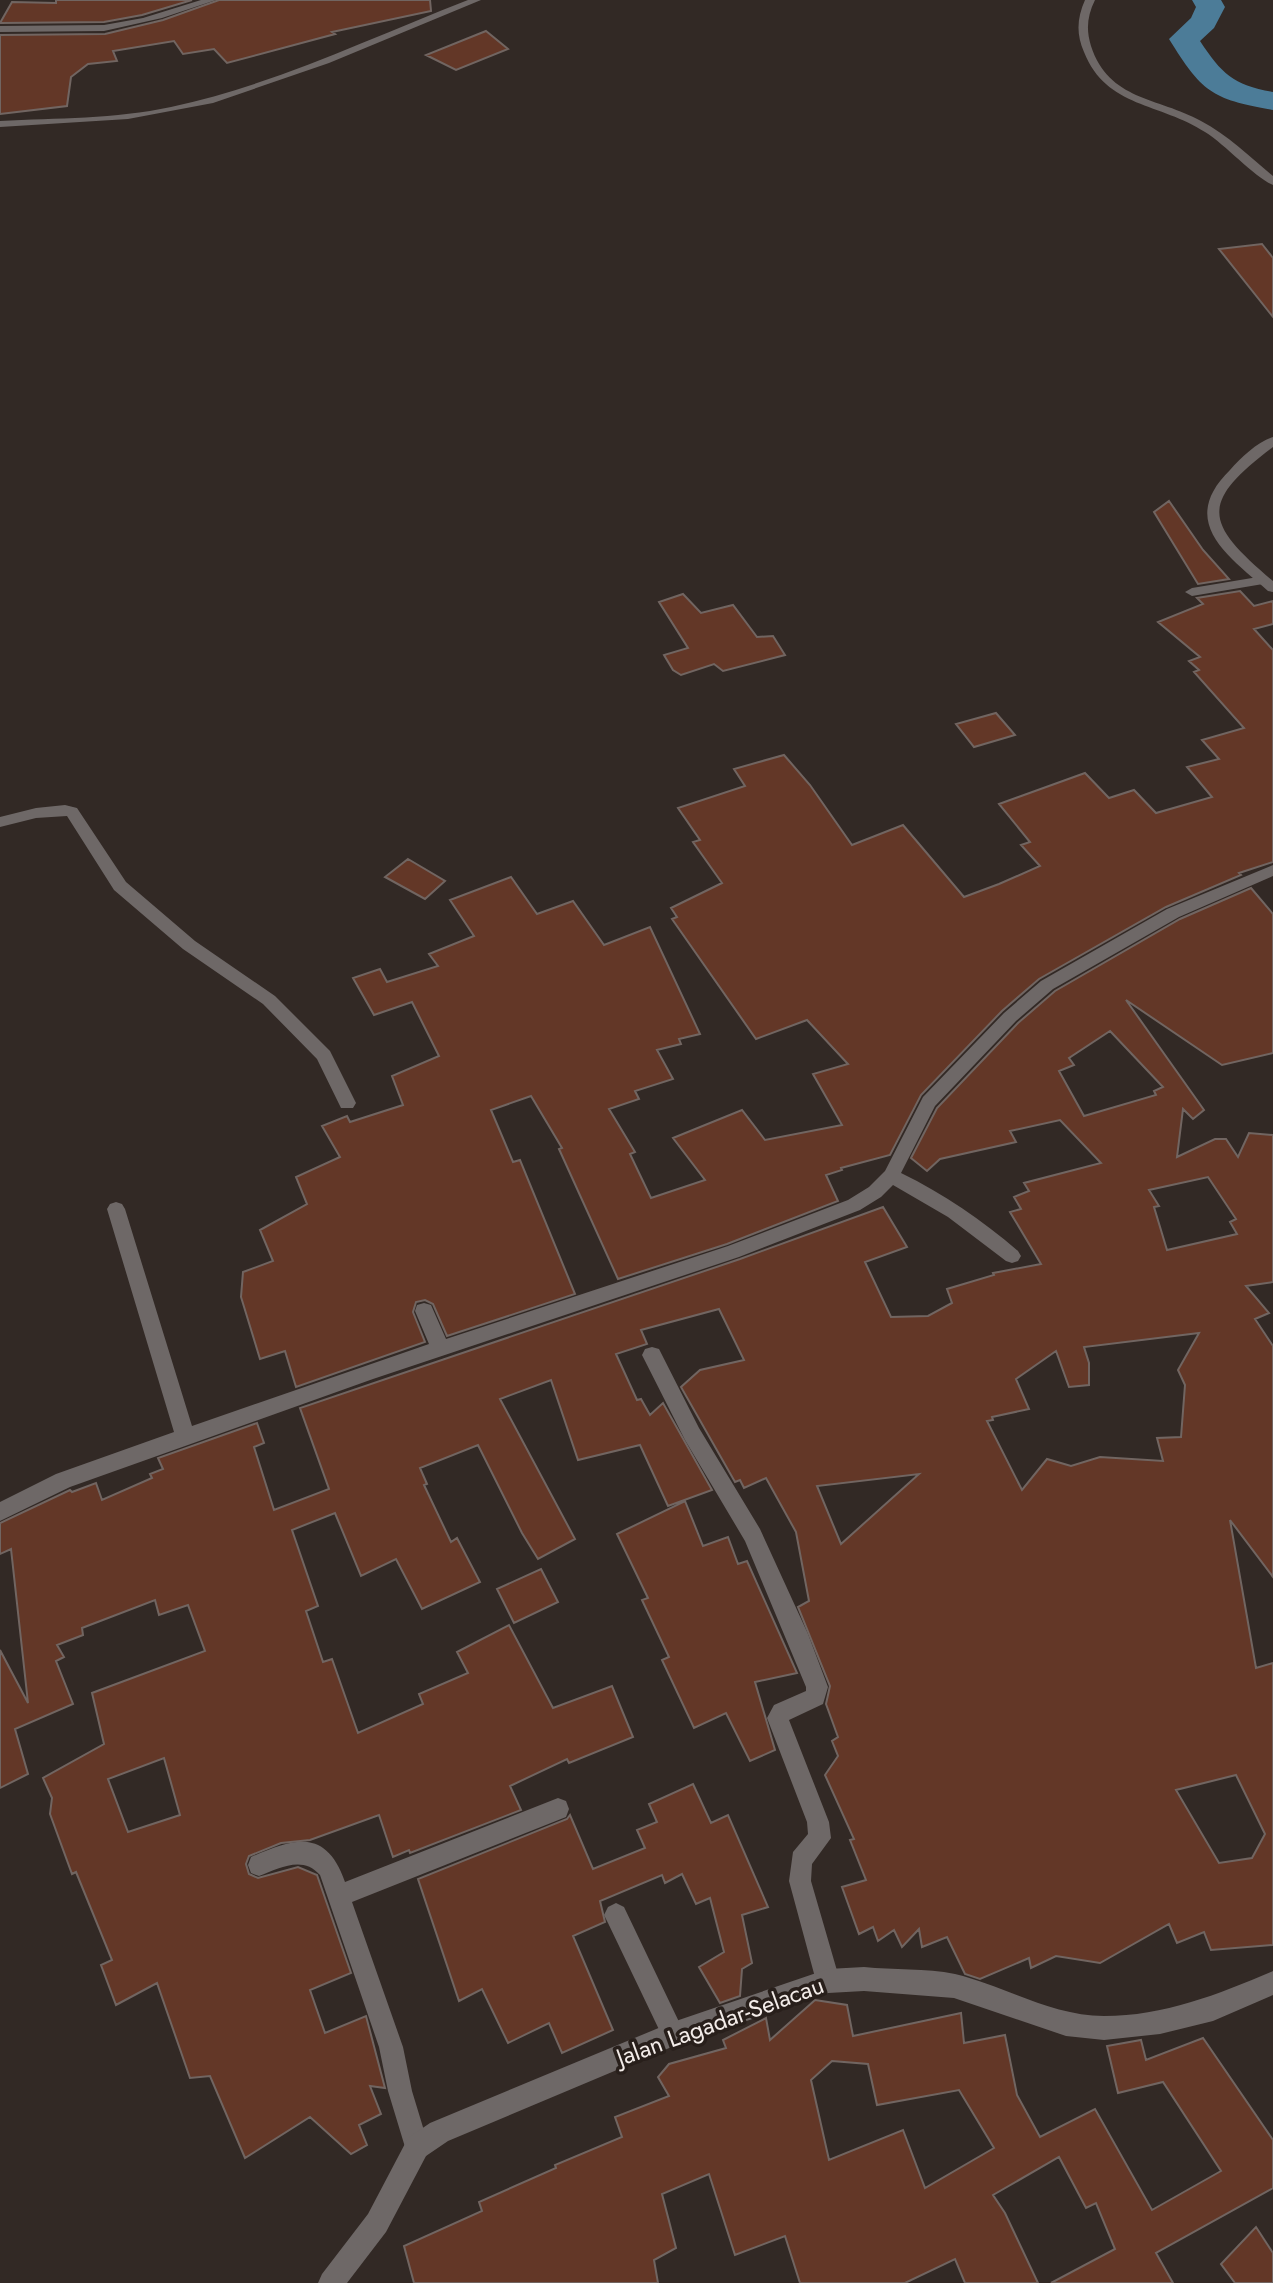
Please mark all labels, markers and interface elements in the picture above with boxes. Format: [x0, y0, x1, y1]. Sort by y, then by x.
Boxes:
street label: Jalan Lagadar-Selacau [609, 1967, 829, 2076]

